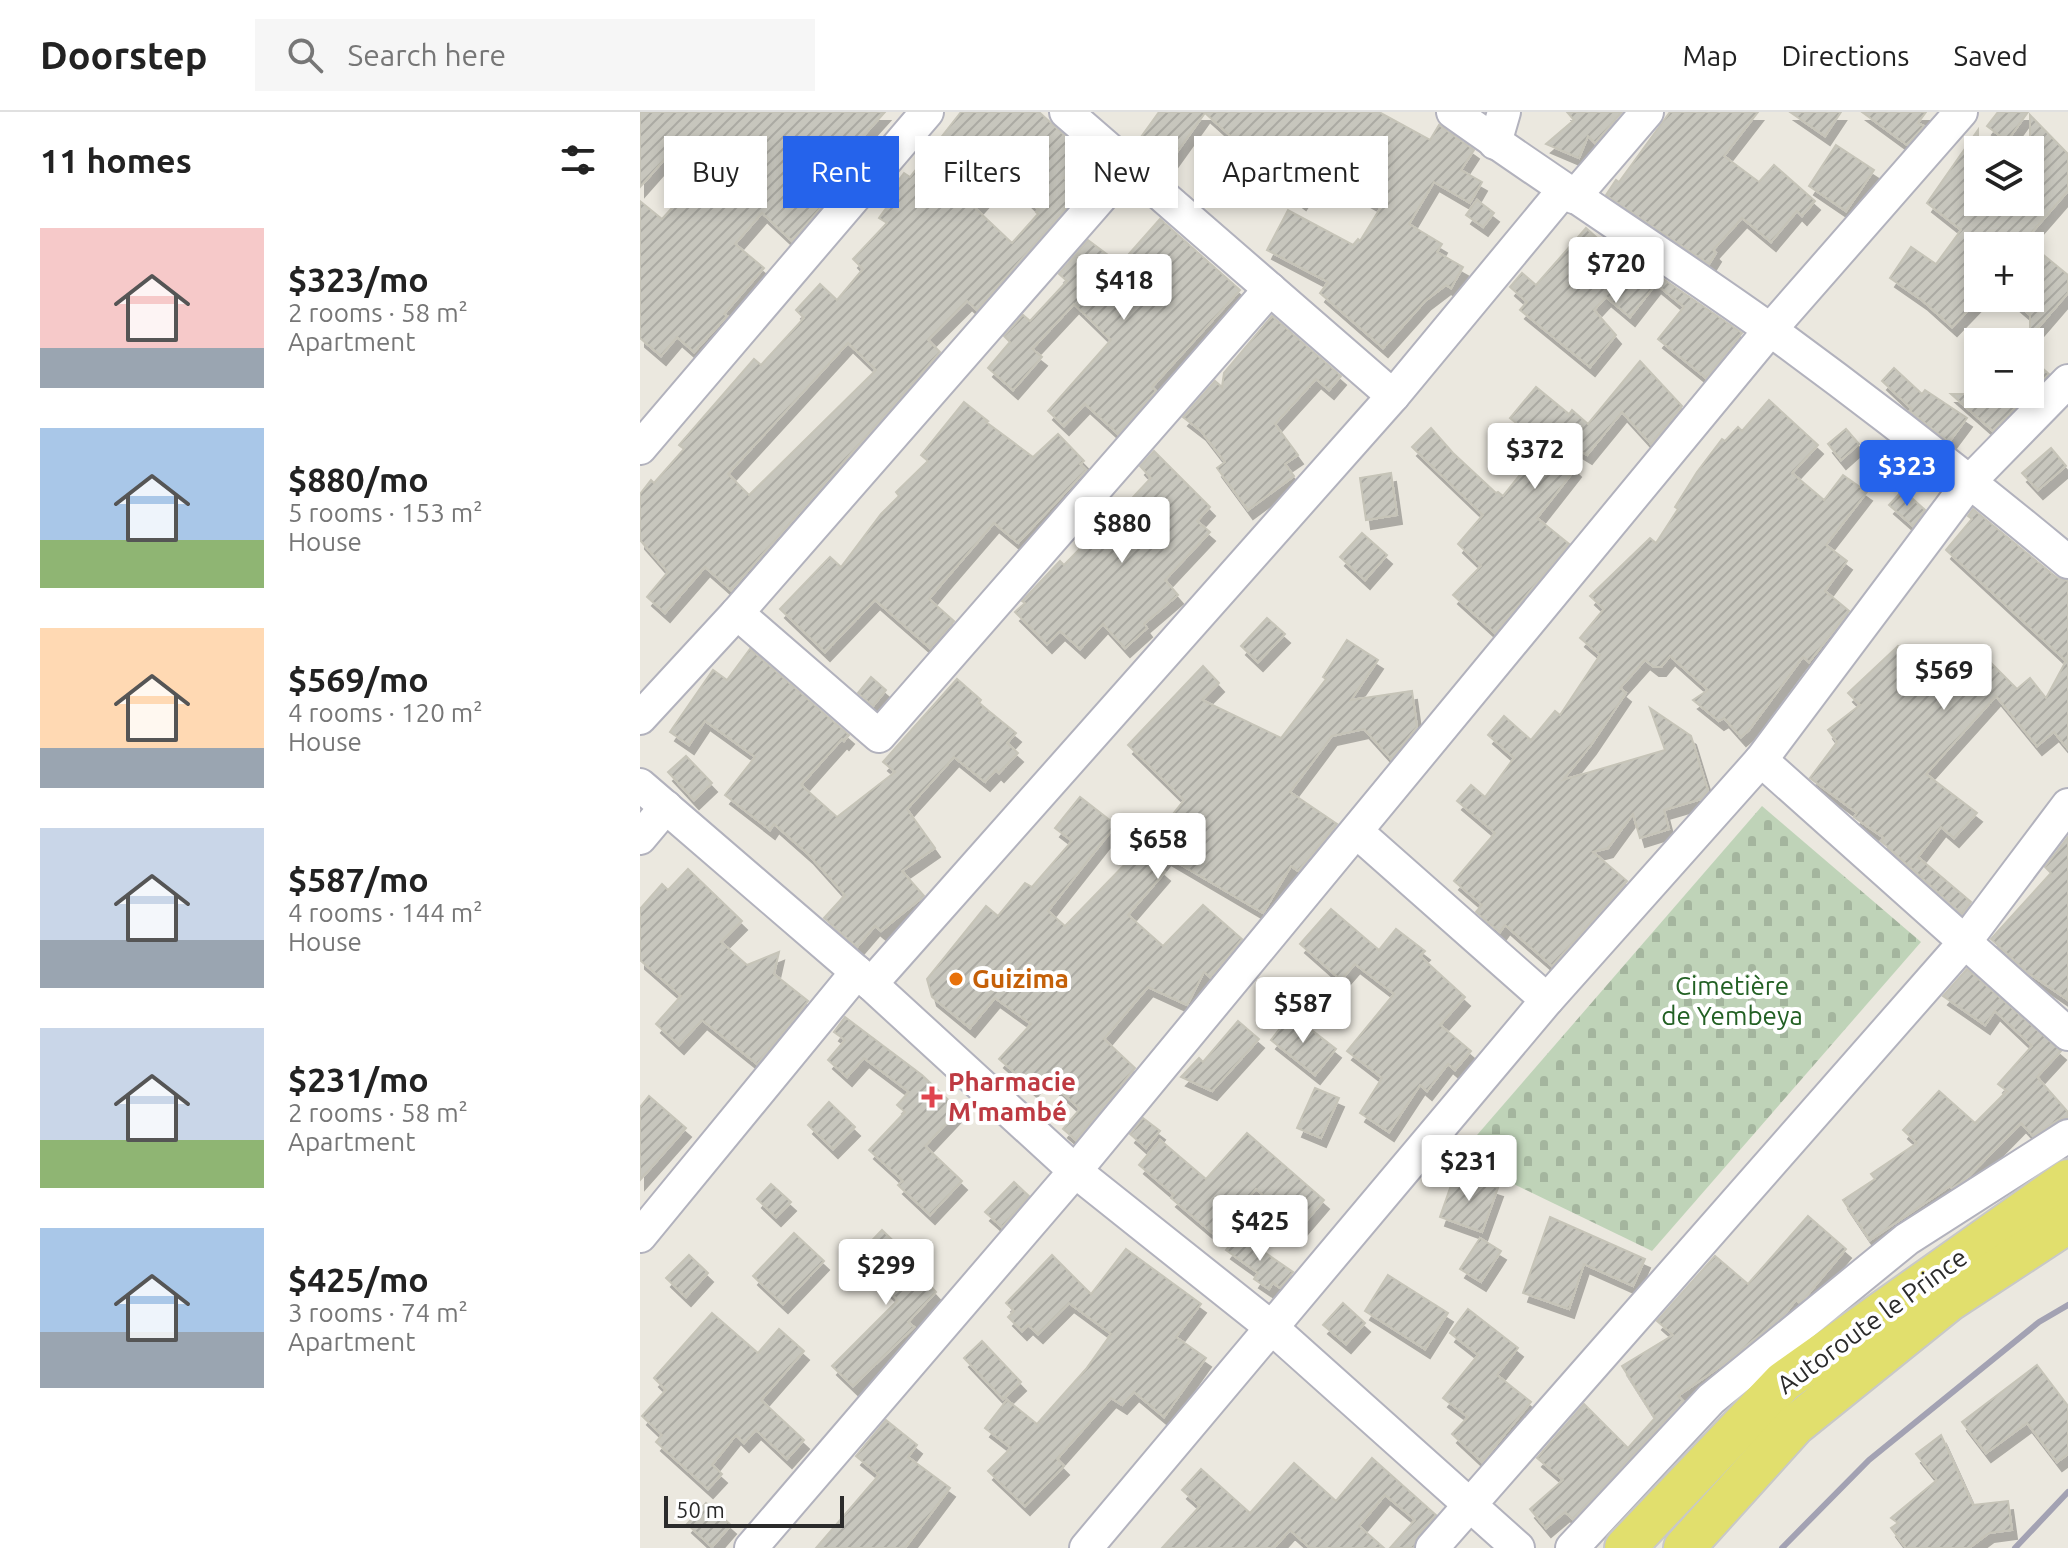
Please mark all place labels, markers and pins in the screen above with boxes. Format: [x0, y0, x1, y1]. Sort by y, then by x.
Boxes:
pin: $720 [1569, 237, 1663, 305]
pin: $418 [1077, 254, 1171, 322]
pin: $372 [1488, 423, 1582, 491]
pin: $323 [1860, 440, 1954, 508]
pin: $880 [1075, 497, 1169, 565]
pin: $569 [1897, 644, 1991, 712]
pin: $658 [1111, 813, 1205, 881]
place label: Guizima [972, 964, 1069, 993]
marker: Guizima [947, 970, 965, 988]
pin: $587 [1256, 977, 1350, 1045]
place label: Pharmacie M'mambé [948, 1067, 1076, 1126]
marker: Pharmacie M'mambé [923, 1088, 941, 1106]
pin: $231 [1422, 1135, 1516, 1203]
pin: $425 [1213, 1195, 1307, 1263]
pin: $299 [839, 1239, 933, 1307]

